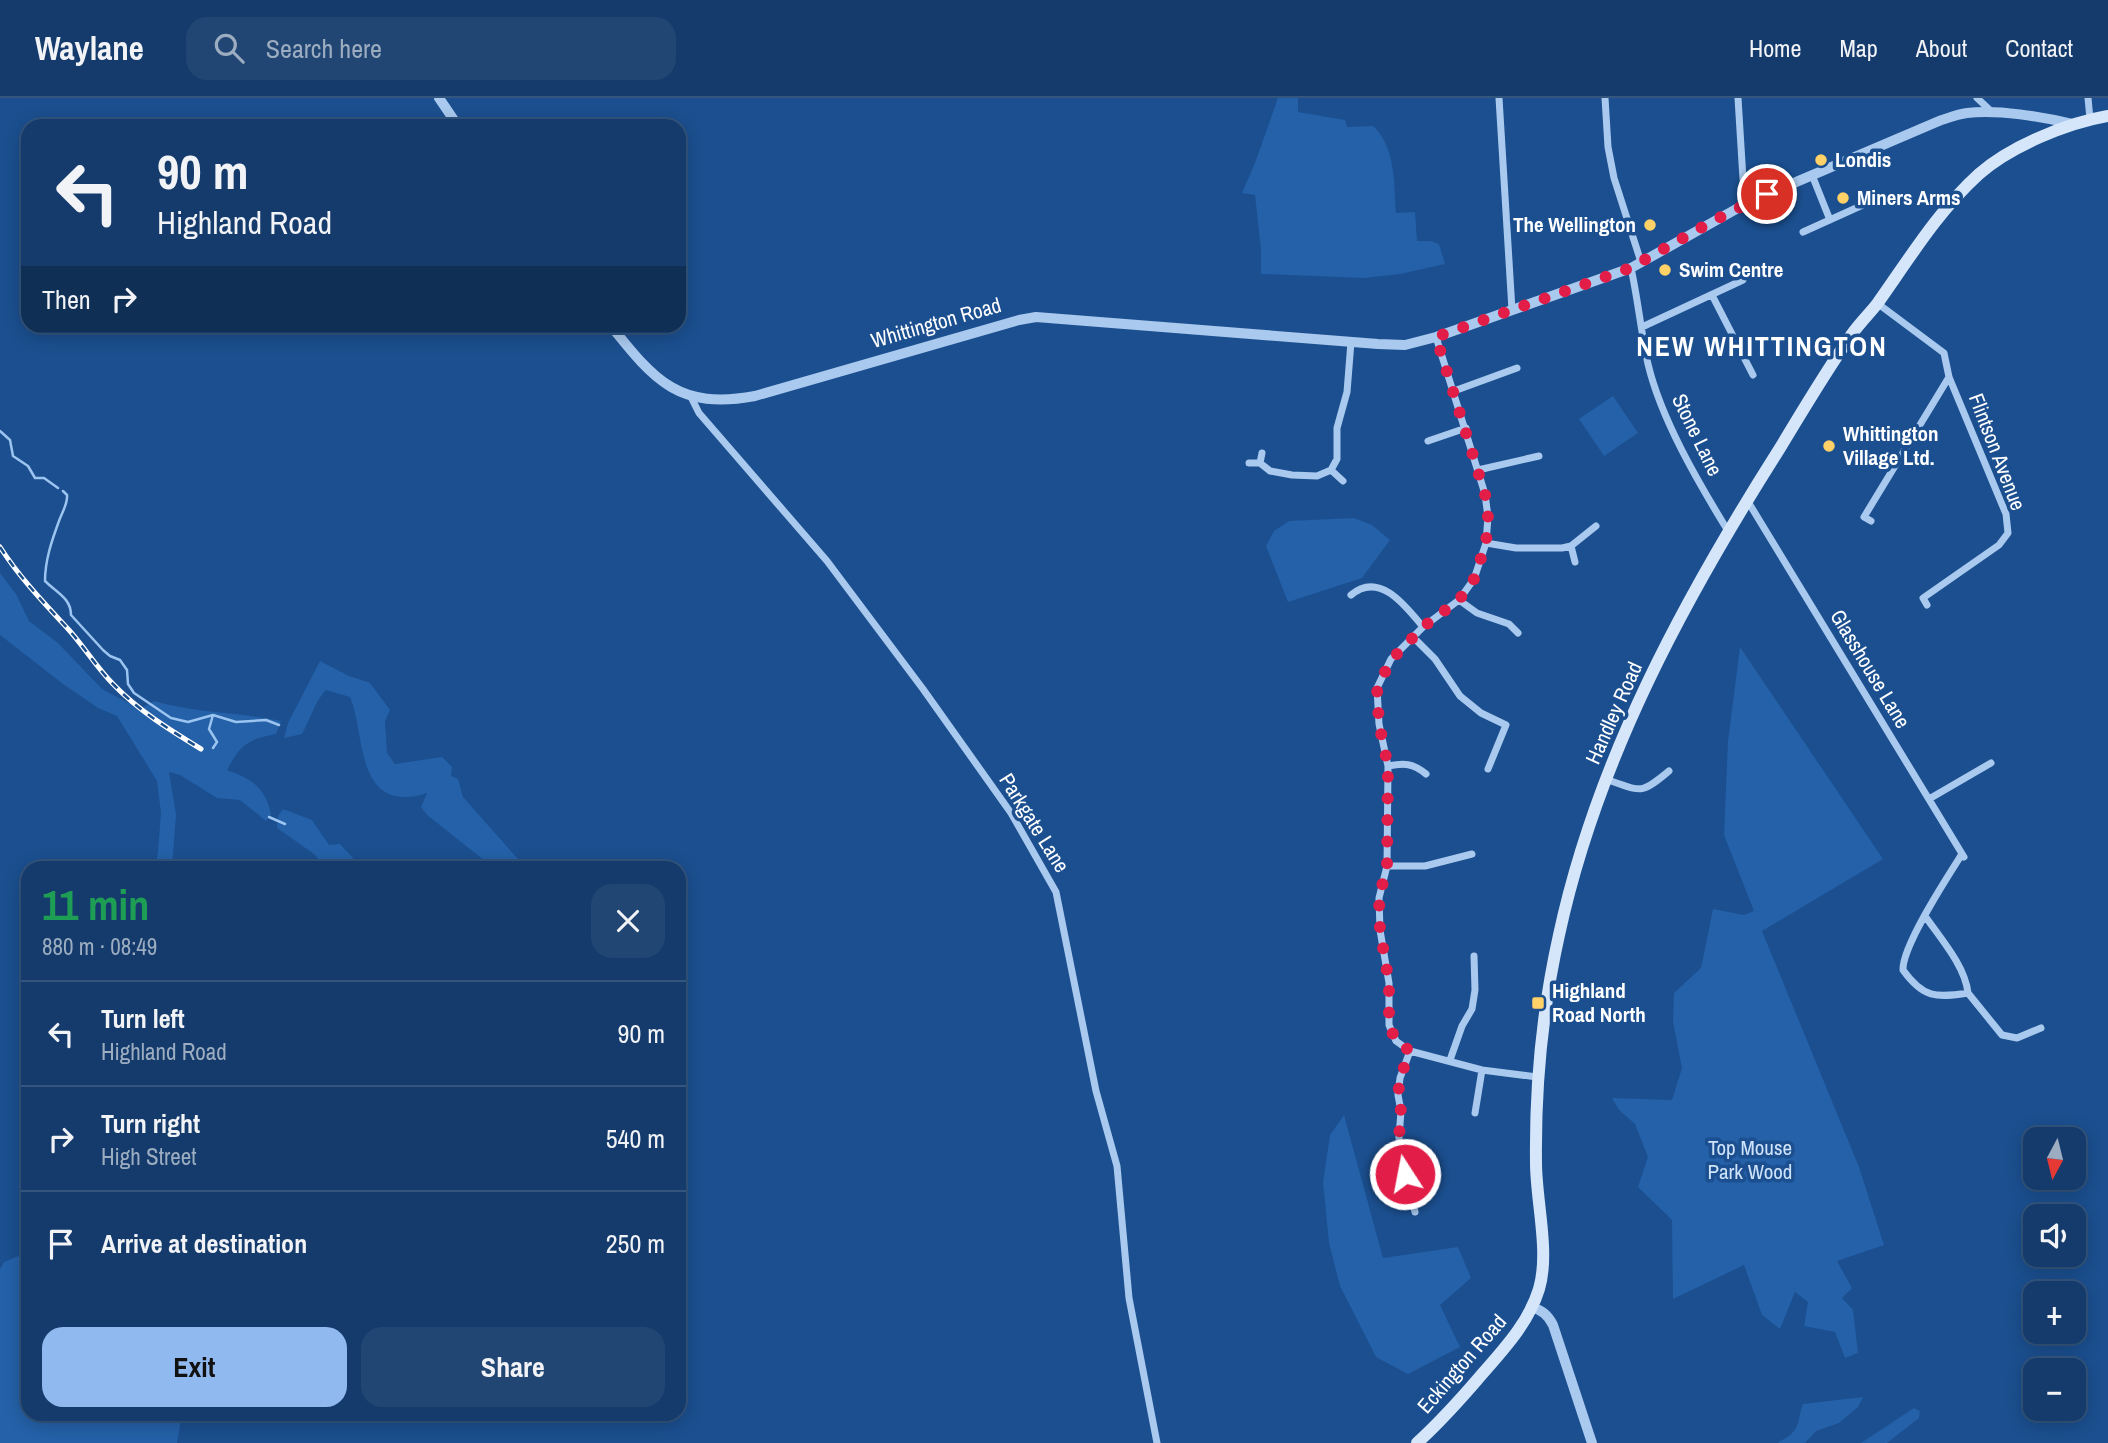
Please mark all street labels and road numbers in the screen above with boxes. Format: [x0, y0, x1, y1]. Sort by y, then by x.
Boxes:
street label: Whittington Road [867, 290, 1004, 355]
street label: Stone Lane [1665, 389, 1730, 481]
street label: Flintson Avenue [1962, 389, 2033, 515]
street label: Glasshouse Lane [1823, 604, 1917, 734]
street label: Handley Road [1578, 657, 1649, 769]
street label: Parkgate Lane [992, 768, 1076, 878]
street label: Eckington Road [1410, 1308, 1513, 1419]

